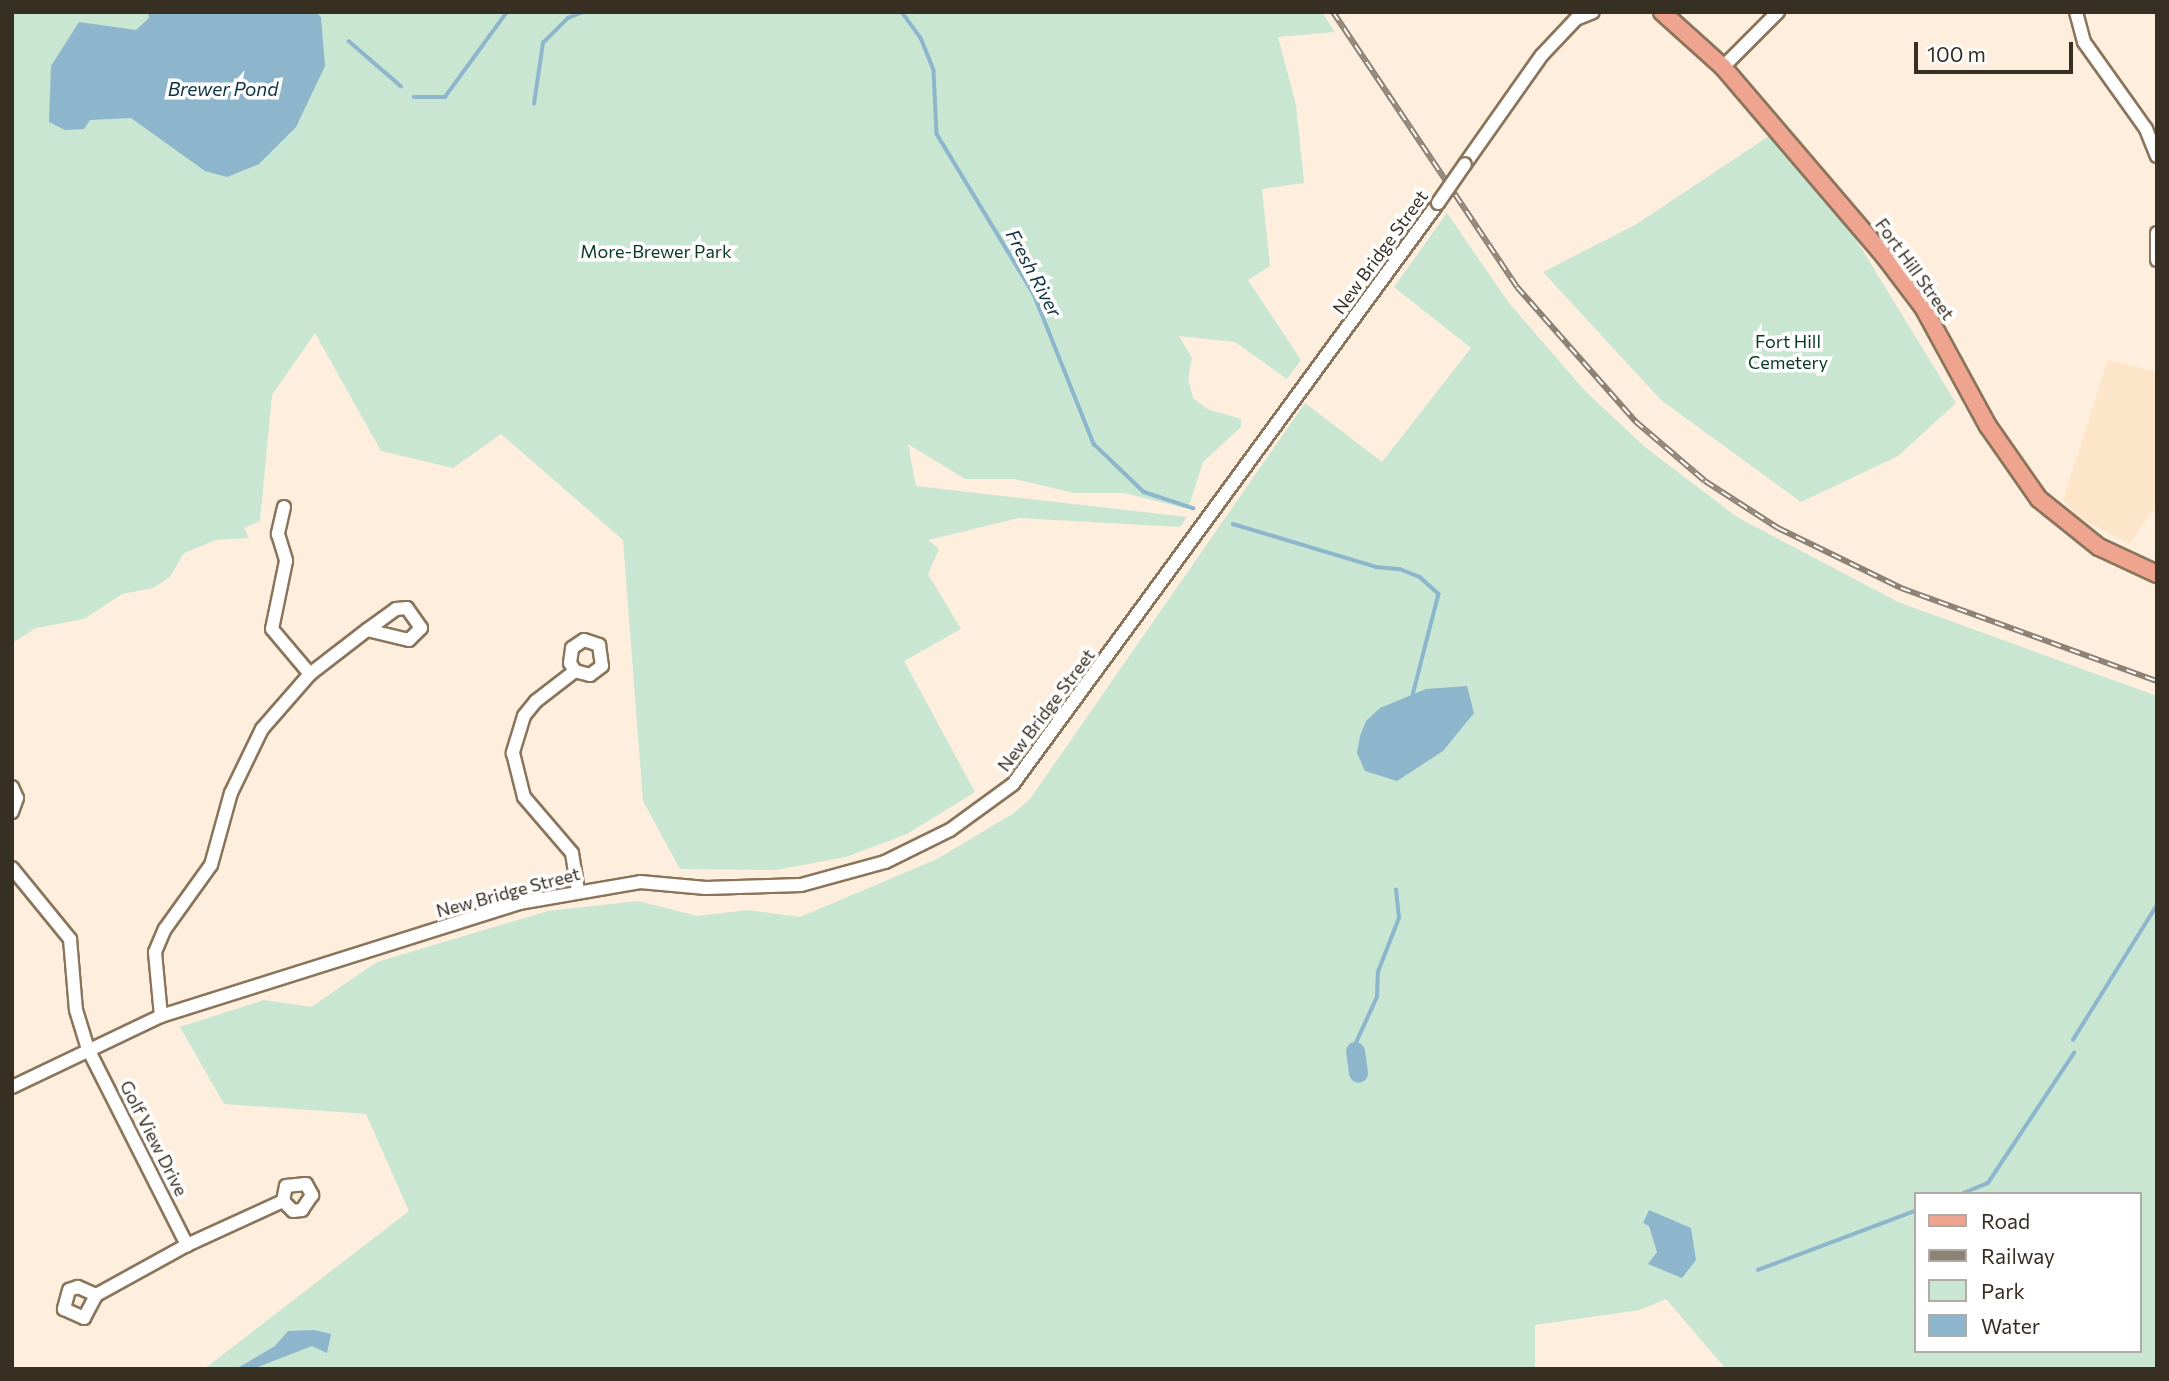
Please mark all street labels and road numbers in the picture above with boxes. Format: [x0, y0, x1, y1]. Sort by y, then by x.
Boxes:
street label: New Bridge Street [1328, 186, 1432, 318]
street label: Fort Hill Street [1871, 214, 1959, 324]
street label: New Bridge Street [993, 644, 1099, 776]
street label: New Bridge Street [434, 862, 582, 922]
street label: Golf View Drive [116, 1077, 192, 1199]

